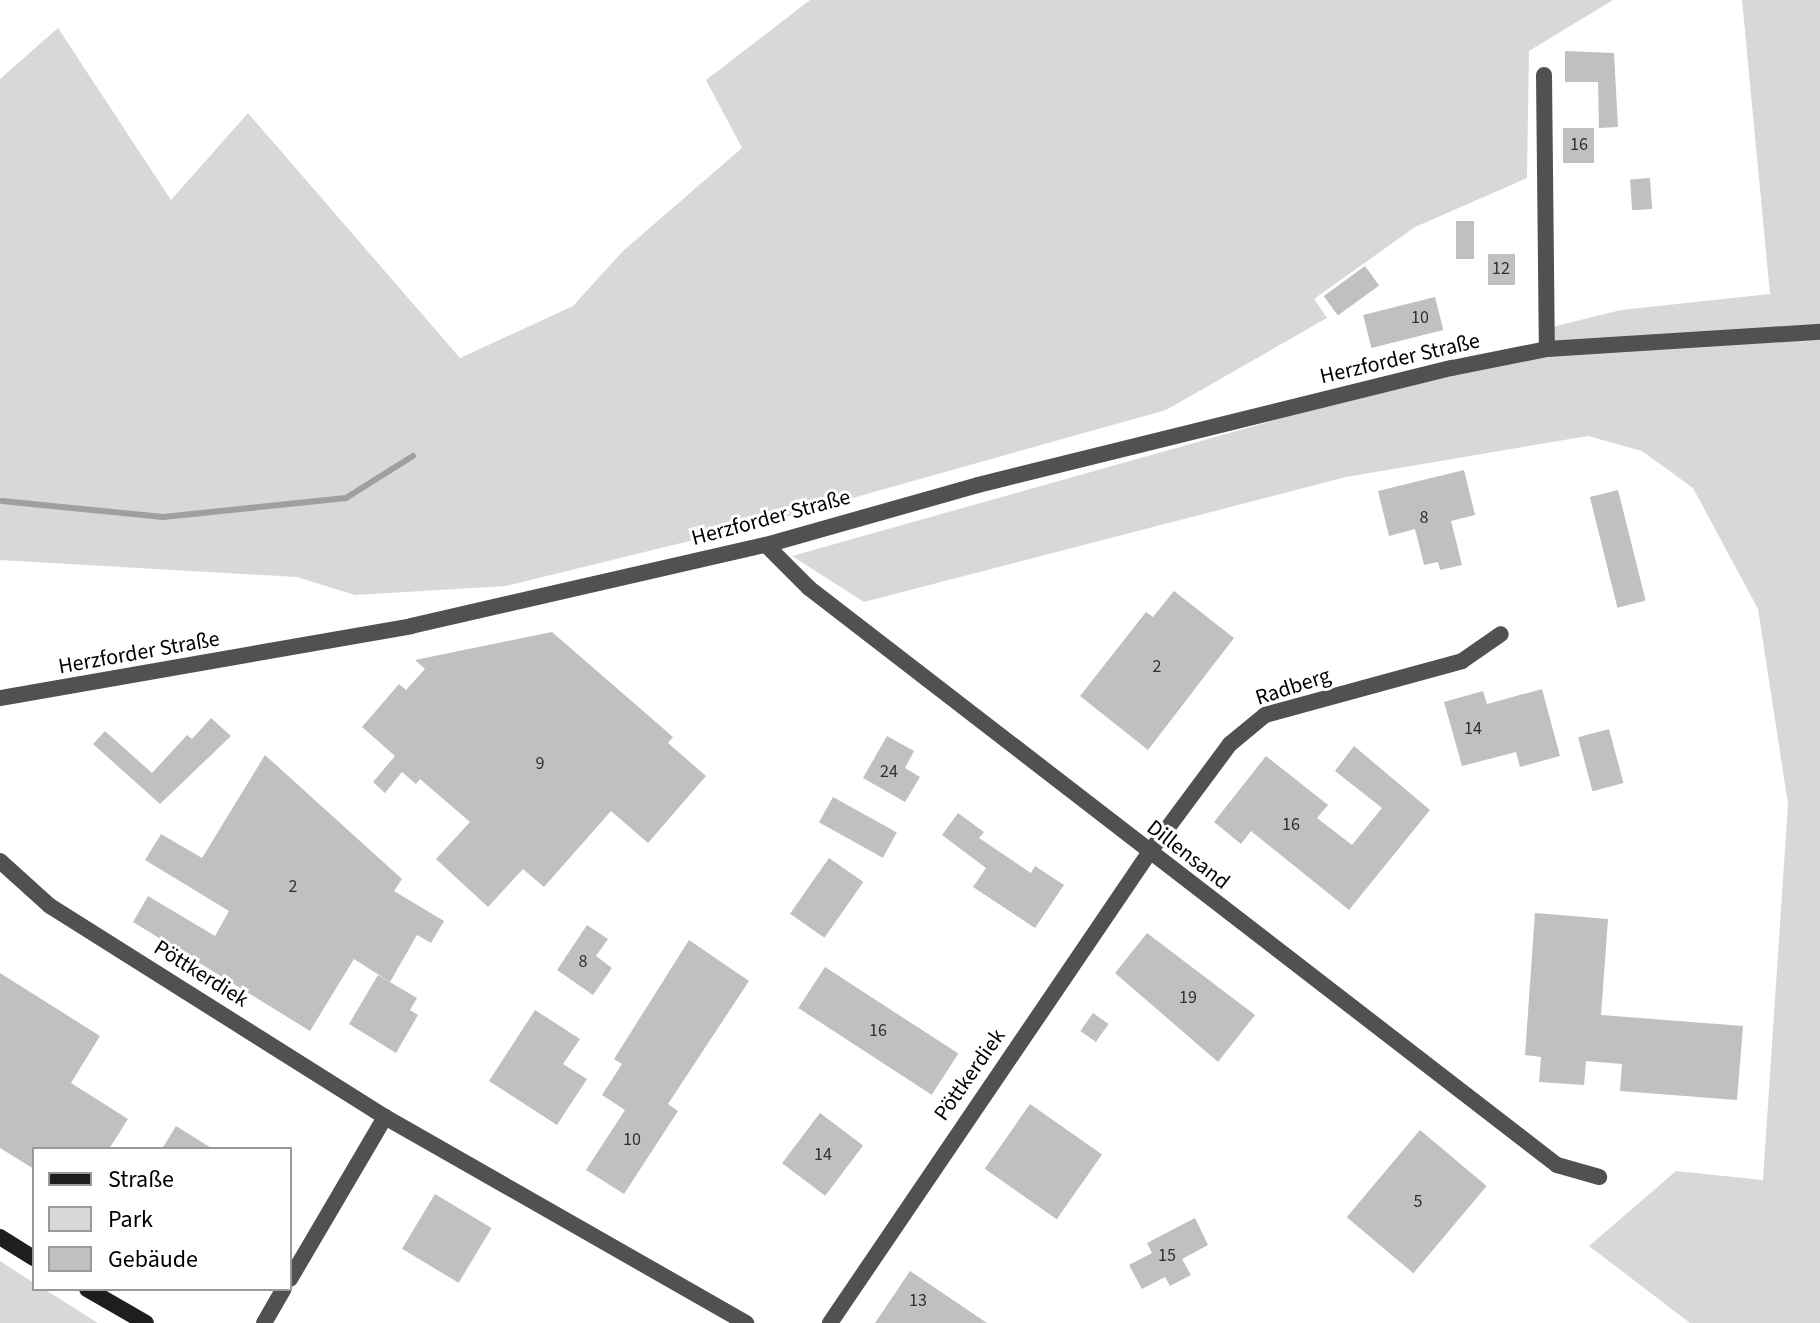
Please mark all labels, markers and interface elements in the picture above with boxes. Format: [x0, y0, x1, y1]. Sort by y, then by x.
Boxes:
house number: 16 [1570, 134, 1588, 156]
house number: 12 [1492, 258, 1510, 280]
house number: 10 [1411, 307, 1429, 329]
street label: Herzforder Straße [1317, 328, 1483, 390]
street label: Herzforder Straße [689, 484, 853, 552]
house number: 8 [1420, 507, 1428, 529]
street label: Herzforder Straße [56, 626, 222, 680]
house number: 2 [1153, 656, 1161, 678]
street label: Radberg [1252, 663, 1334, 711]
house number: 14 [1464, 718, 1482, 740]
house number: 9 [536, 753, 544, 775]
house number: 24 [880, 761, 898, 783]
house number: 16 [1282, 814, 1300, 836]
street label: Dillensand [1141, 815, 1235, 895]
house number: 2 [289, 876, 297, 898]
street label: Pöttkerdiek [149, 935, 253, 1013]
house number: 8 [579, 951, 587, 973]
house number: 19 [1179, 987, 1197, 1009]
house number: 16 [869, 1020, 887, 1042]
street label: Pöttkerdiek [929, 1024, 1011, 1126]
house number: 10 [623, 1129, 641, 1151]
house number: 14 [814, 1144, 832, 1166]
legend [32, 1147, 292, 1291]
text: Straße [108, 1162, 174, 1197]
house number: 5 [1414, 1191, 1422, 1213]
text: Park [108, 1202, 153, 1237]
text: Gebäude [108, 1242, 198, 1277]
house number: 15 [1158, 1245, 1176, 1267]
house number: 13 [909, 1290, 927, 1312]

